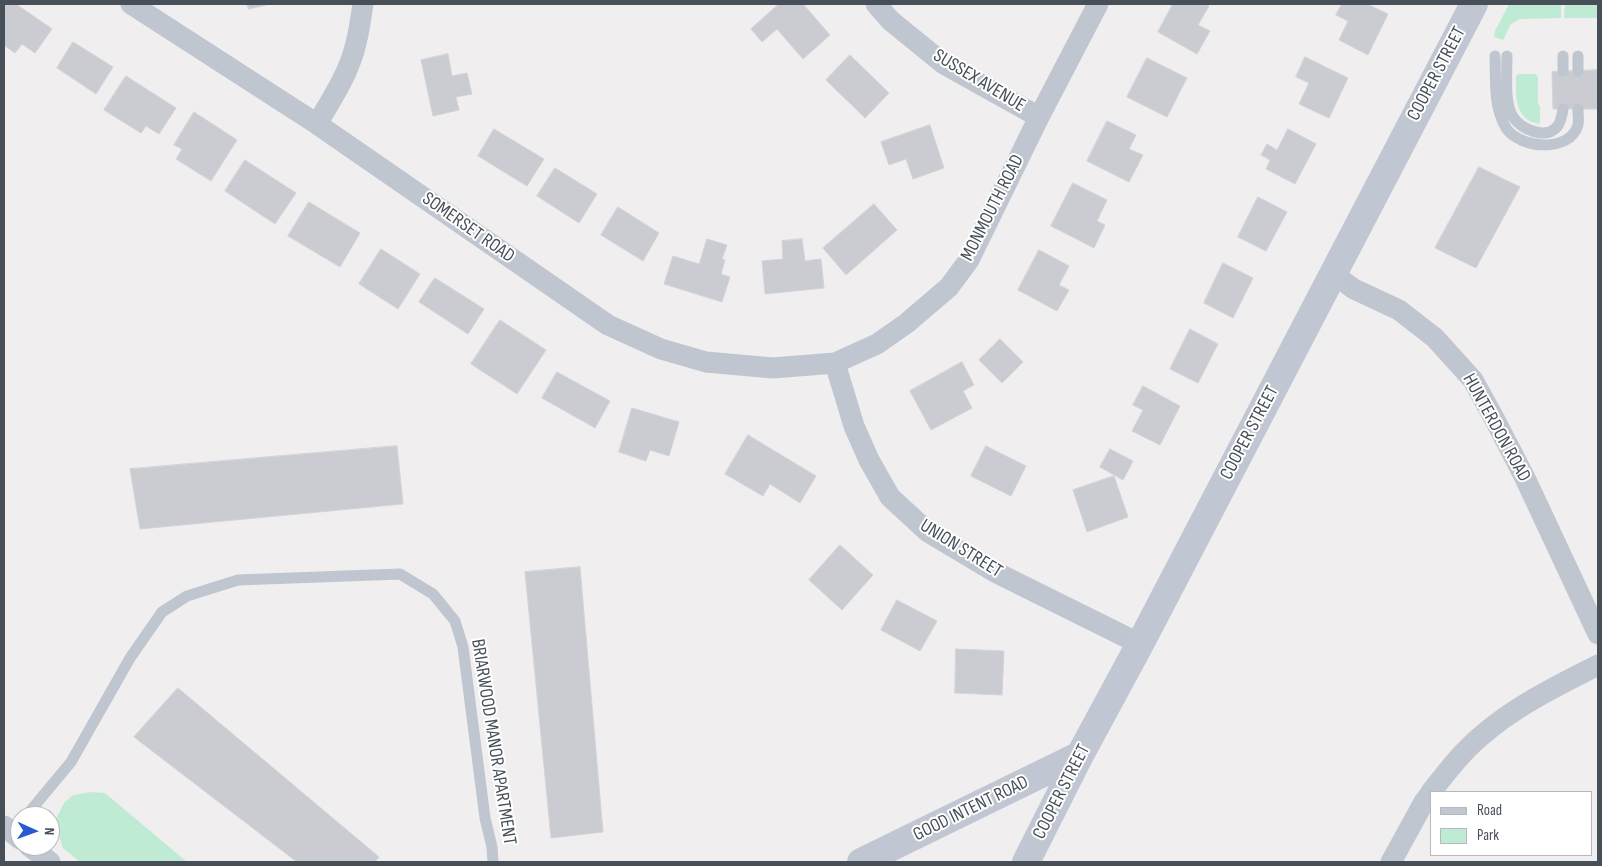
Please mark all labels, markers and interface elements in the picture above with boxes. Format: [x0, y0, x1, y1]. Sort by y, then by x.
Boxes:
street label: COOPER STREET [1403, 23, 1471, 125]
street label: SUSSEX AVENUE [929, 45, 1029, 117]
street label: MONMOUTH ROAD [956, 151, 1030, 265]
street label: SOMERSET ROAD [417, 188, 519, 268]
street label: HUNTERDON ROAD [1457, 370, 1535, 486]
street label: COOPER STREET [1216, 382, 1284, 484]
street label: UNION STREET [916, 515, 1006, 583]
street label: BRIARWOOD MANOR APARTMENT [465, 637, 521, 847]
street label: COOPER STREET [1028, 741, 1096, 843]
street label: GOOD INTENT ROAD [910, 771, 1032, 847]
legend [1430, 791, 1592, 856]
text: Road [1477, 801, 1502, 820]
north arrow [10, 806, 60, 856]
text: Park [1477, 826, 1499, 845]
text: N [41, 827, 58, 836]

